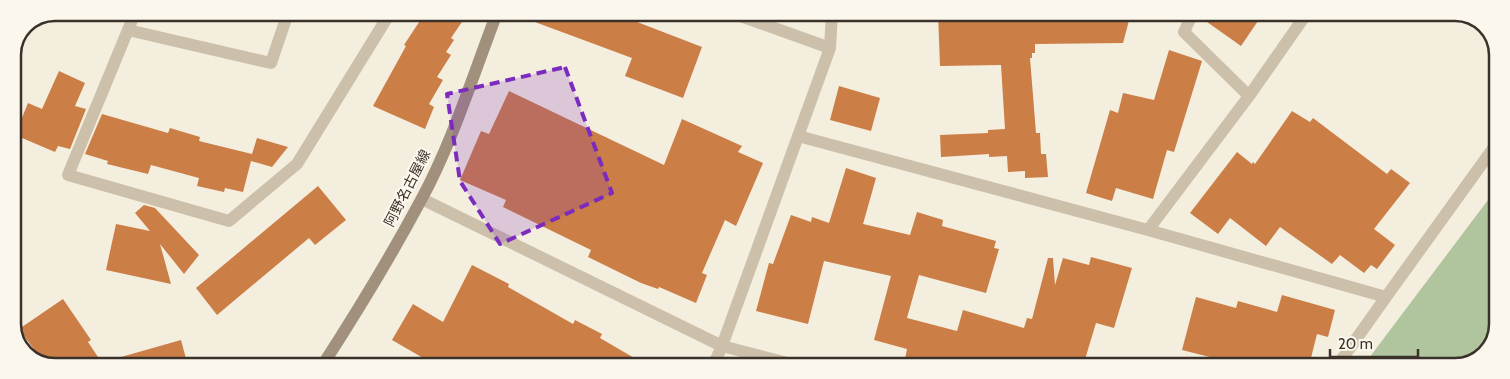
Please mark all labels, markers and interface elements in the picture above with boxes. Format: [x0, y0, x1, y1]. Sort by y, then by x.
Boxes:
street label: 阿野名古屋線 [380, 146, 434, 230]
scale bar [1330, 326, 1418, 358]
text: 20 m [1338, 335, 1373, 353]

